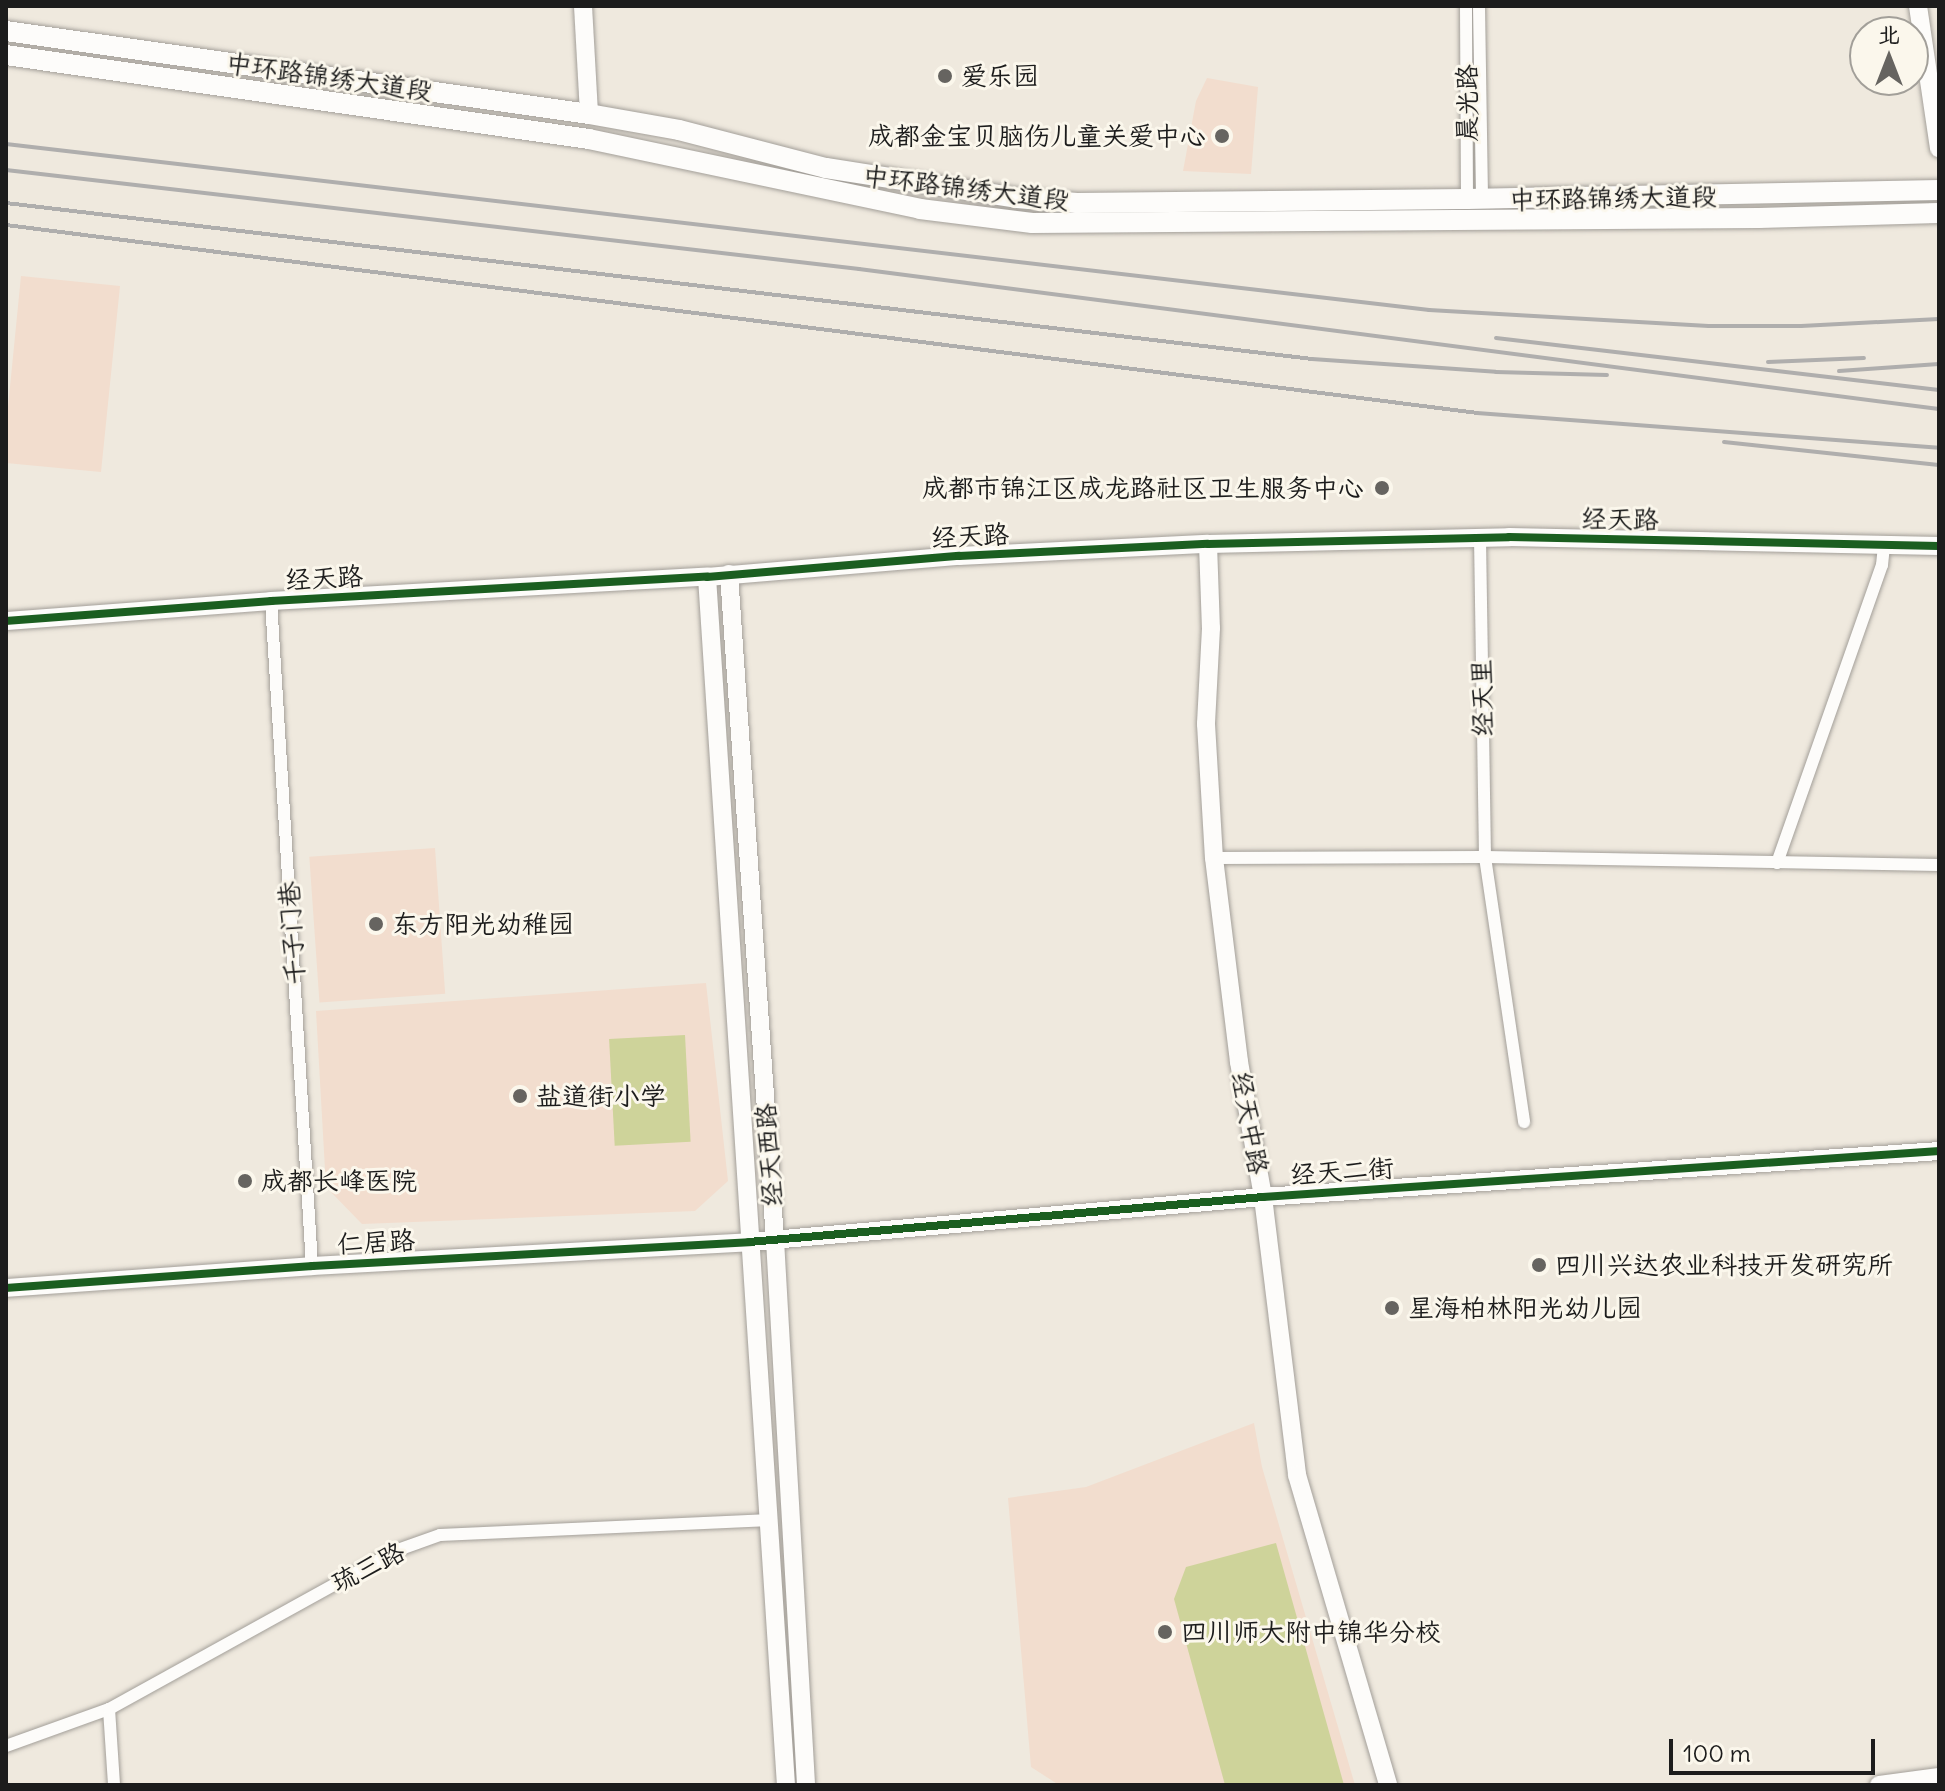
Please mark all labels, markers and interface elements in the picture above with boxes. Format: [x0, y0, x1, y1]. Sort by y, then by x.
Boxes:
north arrow [1849, 16, 1929, 96]
text: 北 [1878, 20, 1900, 48]
street label: 中环路锦绣大道段 [224, 47, 434, 107]
place label: 爱乐园 [961, 60, 1039, 92]
street label: 晨光路 [1451, 64, 1483, 142]
marker: 爱乐园 [936, 67, 954, 85]
place label: 成都金宝贝脑伤儿童关爱中心 [868, 120, 1206, 152]
marker: 成都金宝贝脑伤儿童关爱中心 [1213, 127, 1231, 145]
street label: 中环路锦绣大道段 [861, 160, 1071, 216]
street label: 中环路锦绣大道段 [1509, 181, 1717, 215]
place label: 成都市锦江区成龙路社区卫生服务中心 [922, 472, 1364, 504]
marker: 成都市锦江区成龙路社区卫生服务中心 [1371, 477, 1393, 499]
street label: 经天路 [1581, 503, 1659, 535]
street label: 经天路 [930, 518, 1010, 554]
street label: 经天路 [284, 560, 364, 596]
street label: 经天里 [1466, 659, 1498, 737]
street label: 千子门巷 [273, 880, 311, 986]
place label: 东方阳光幼稚园 [392, 908, 574, 940]
marker: 东方阳光幼稚园 [367, 915, 385, 933]
street label: 经天中路 [1226, 1069, 1274, 1177]
place label: 盐道街小学 [536, 1080, 666, 1112]
marker: 盐道街小学 [511, 1087, 529, 1105]
street label: 经天西路 [750, 1102, 788, 1208]
street label: 经天二街 [1289, 1152, 1395, 1190]
place label: 成都长峰医院 [261, 1165, 417, 1197]
marker: 成都长峰医院 [236, 1172, 254, 1190]
street label: 仁居路 [336, 1224, 416, 1260]
place label: 四川兴达农业科技开发研究所 [1555, 1249, 1893, 1281]
marker: 四川兴达农业科技开发研究所 [1530, 1256, 1548, 1274]
place label: 星海柏林阳光幼儿园 [1408, 1292, 1642, 1324]
marker: 星海柏林阳光幼儿园 [1383, 1299, 1401, 1317]
street label: 琉三路 [326, 1535, 410, 1599]
place label: 四川师大附中锦华分校 [1181, 1616, 1441, 1648]
marker: 四川师大附中锦华分校 [1156, 1623, 1174, 1641]
scale bar [1673, 1723, 1879, 1773]
text: 100 m [1683, 1738, 1751, 1768]

